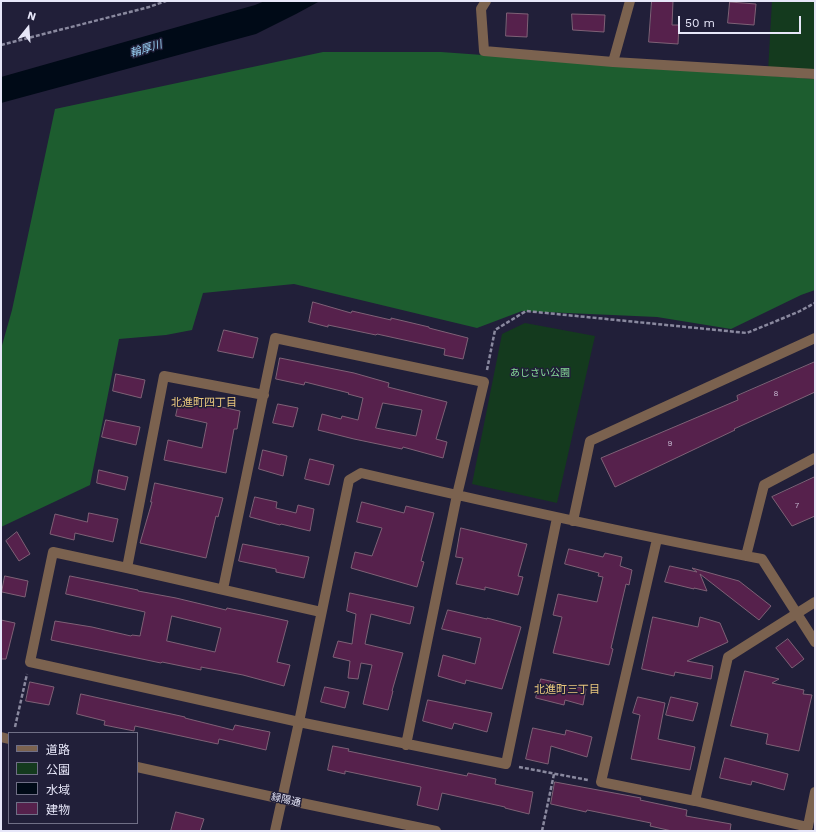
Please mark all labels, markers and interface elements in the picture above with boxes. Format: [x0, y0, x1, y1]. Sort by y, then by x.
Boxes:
north arrow [8, 8, 48, 48]
scale bar [680, 8, 803, 34]
text: N [26, 9, 37, 23]
text: 50 m [685, 16, 715, 30]
water label: 輪厚川 [128, 38, 164, 60]
park label: あじさい公園 [510, 367, 570, 379]
house number: 8 [774, 389, 778, 399]
district label: 北進町四丁目 [171, 396, 237, 410]
house number: 9 [668, 439, 672, 449]
house number: 7 [795, 501, 799, 511]
district label: 北進町三丁目 [534, 683, 600, 697]
legend [8, 732, 138, 824]
text: 道路 [46, 743, 70, 757]
text: 公園 [46, 763, 70, 777]
text: 水域 [46, 783, 70, 797]
street label: 緑陽通 [270, 791, 302, 809]
text: 建物 [46, 803, 70, 817]

